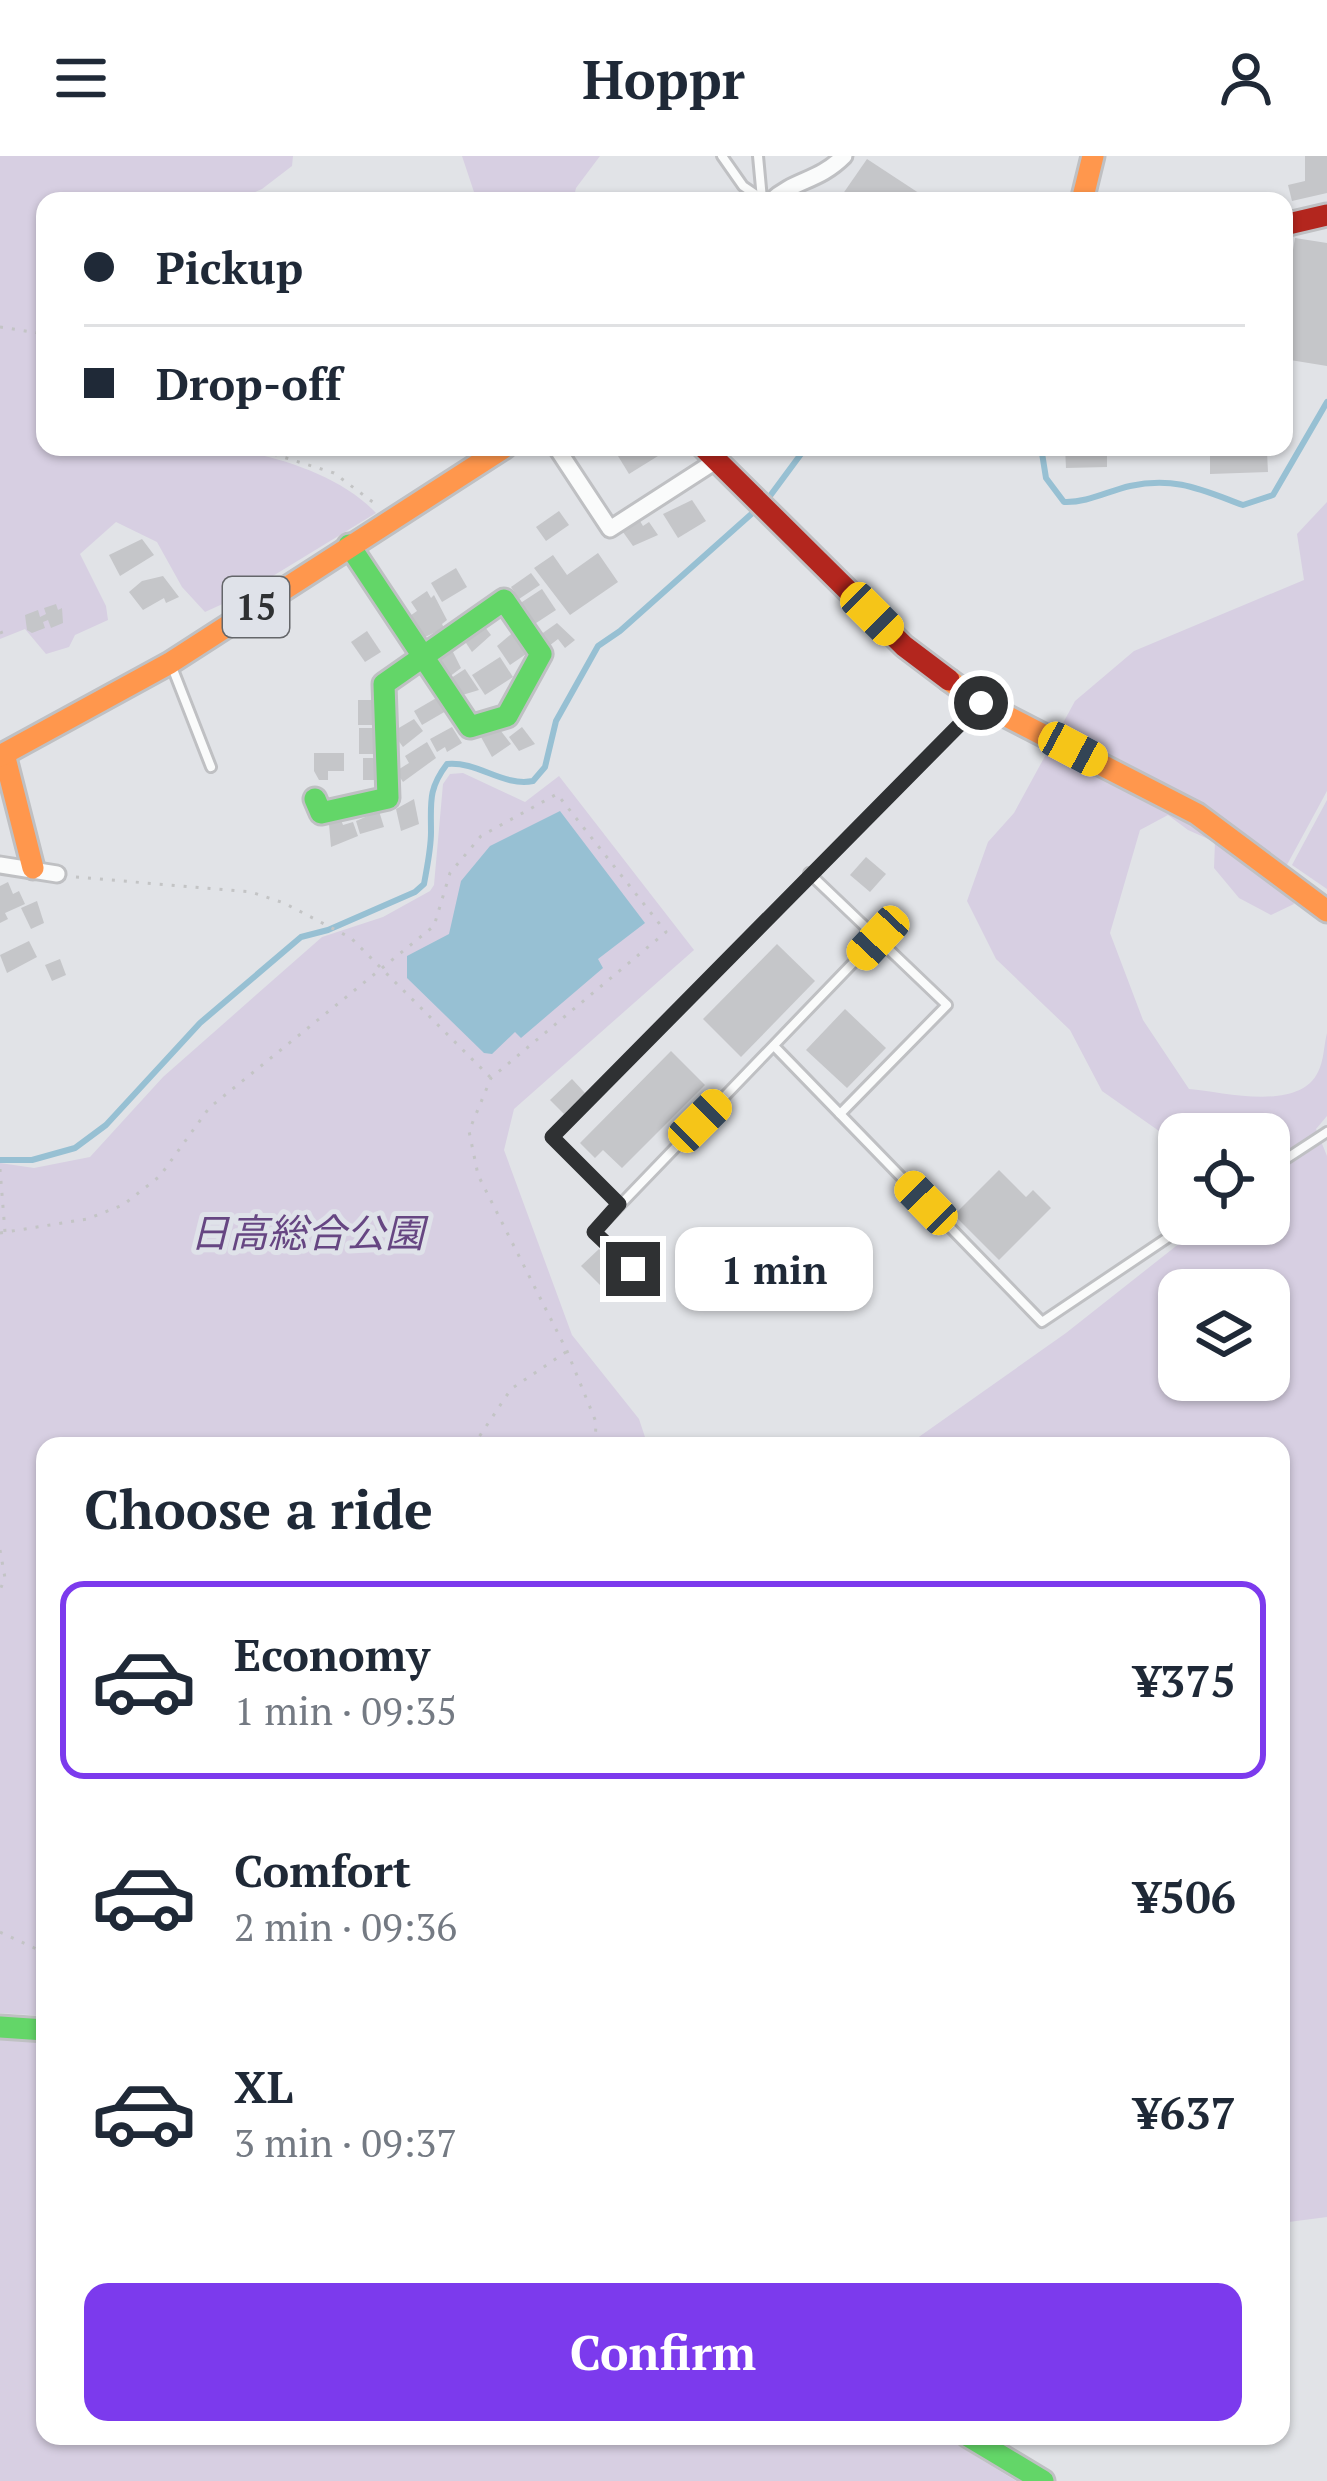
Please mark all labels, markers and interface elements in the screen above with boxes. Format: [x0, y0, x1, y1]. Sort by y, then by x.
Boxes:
text: Hoppr [582, 43, 745, 114]
icon: menu [48, 45, 114, 111]
icon: person [1213, 45, 1279, 111]
text: Pickup [156, 237, 303, 297]
text: Drop-off [156, 353, 342, 413]
car [834, 576, 910, 652]
road number: 15 [223, 577, 289, 637]
route start [954, 676, 1008, 730]
car [1033, 716, 1113, 782]
car [840, 899, 916, 977]
car [662, 1083, 738, 1159]
map controls [1158, 1113, 1290, 1401]
button: locate [1158, 1113, 1290, 1245]
car [888, 1165, 964, 1241]
park label: 日高総合公園 [190, 1206, 429, 1258]
callout: 1 min [675, 1227, 873, 1311]
route end [606, 1242, 660, 1296]
text: 1 min [721, 1243, 827, 1295]
button: layers [1158, 1269, 1290, 1401]
text: Choose a ride [84, 1473, 433, 1544]
text: Economy [234, 1624, 430, 1684]
icon: car [90, 1626, 198, 1734]
text: ¥375 [1134, 1650, 1236, 1710]
text: 1 min · 09:35 [234, 1684, 457, 1736]
text: Comfort [234, 1840, 411, 1900]
icon: car [90, 1842, 198, 1950]
text: ¥506 [1134, 1866, 1236, 1926]
text: 2 min · 09:36 [234, 1900, 457, 1952]
text: XL [234, 2056, 293, 2116]
icon: car [90, 2058, 198, 2166]
text: ¥637 [1134, 2082, 1236, 2142]
text: 3 min · 09:37 [234, 2116, 457, 2168]
button: Confirm [84, 2283, 1242, 2421]

